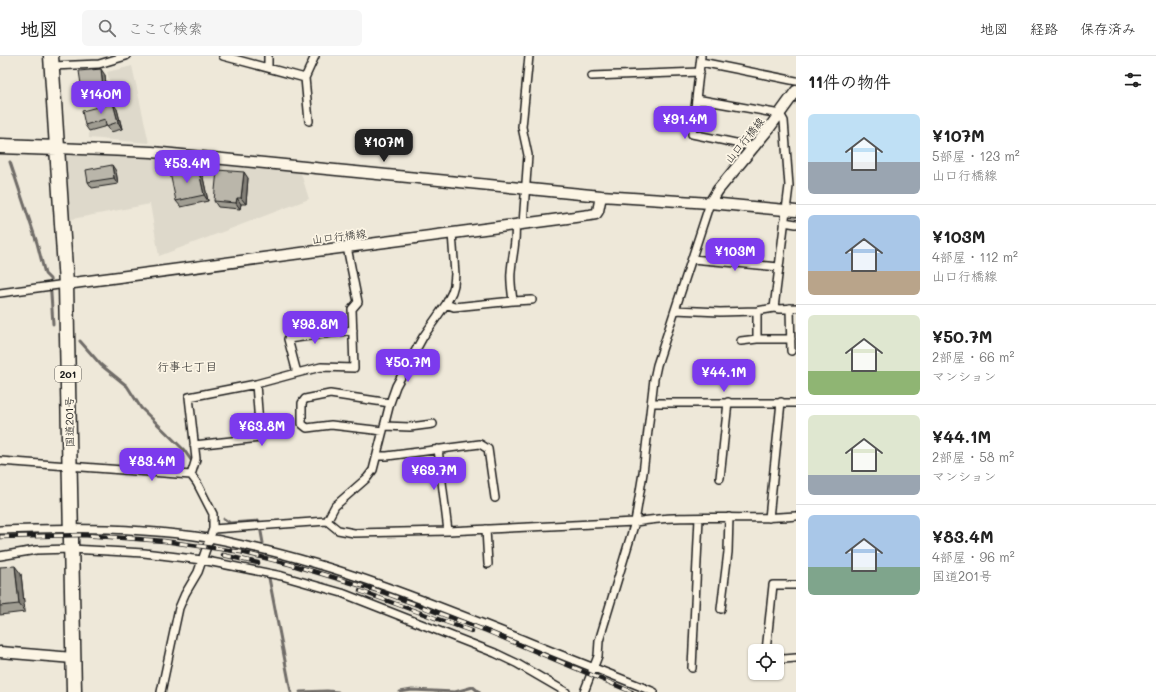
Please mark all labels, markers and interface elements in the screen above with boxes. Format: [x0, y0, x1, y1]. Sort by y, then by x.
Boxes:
search box [82, 10, 362, 46]
text: 地図 [20, 16, 58, 41]
icon: search [96, 17, 118, 39]
text: ここで検索 [128, 18, 203, 38]
text: 地図 [980, 19, 1008, 38]
text: 経路 [1030, 19, 1058, 38]
text: 保存済み [1080, 19, 1136, 38]
icon: filters [1122, 69, 1144, 91]
text: 11件の物件 [808, 70, 891, 92]
pin: ¥140M [73, 81, 129, 115]
text: ¥140M [80, 85, 122, 102]
pin: ¥91.4M [652, 106, 718, 140]
text: ¥91.4M [663, 110, 707, 127]
street label: 山口行橋線 [721, 114, 767, 166]
text: ¥107M [932, 124, 985, 146]
pin: ¥107M [356, 129, 412, 163]
icon: home [840, 130, 888, 178]
text: ¥107M [364, 133, 404, 150]
text: 5部屋 · 123 m² [932, 147, 1020, 164]
pin: ¥53.4M [154, 150, 220, 184]
text: ¥53.4M [164, 154, 210, 171]
text: 山口行橋線 [932, 166, 997, 183]
street label: 山口行橋線 [311, 225, 367, 247]
text: ¥103M [932, 225, 986, 247]
icon: home [840, 231, 888, 279]
pin: ¥103M [707, 238, 763, 272]
text: ¥103M [715, 242, 755, 259]
text: 4部屋 · 112 m² [932, 248, 1018, 265]
text: 山口行橋線 [932, 267, 997, 284]
pin: ¥98.8M [282, 311, 348, 345]
text: ¥98.8M [292, 315, 338, 332]
text: ¥50.7M [932, 325, 992, 347]
icon: home [840, 331, 888, 379]
text: 2部屋 · 66 m² [932, 348, 1014, 365]
pin: ¥50.7M [375, 349, 441, 383]
text: ¥50.7M [385, 353, 431, 370]
district label: 行事七丁目 [157, 358, 217, 374]
pin: ¥44.1M [691, 359, 757, 393]
text: ¥44.1M [701, 363, 747, 380]
road number: 201 [55, 366, 81, 382]
text: マンション [932, 367, 996, 384]
street label: 国道201号 [61, 396, 77, 448]
pin: ¥63.8M [229, 413, 295, 447]
text: ¥63.8M [239, 417, 285, 434]
text: ¥44.1M [932, 425, 991, 447]
icon: home [840, 431, 888, 479]
pin: ¥83.4M [119, 448, 185, 482]
text: 2部屋 · 58 m² [932, 448, 1014, 465]
text: ¥83.4M [128, 452, 176, 469]
pin: ¥69.7M [401, 457, 467, 491]
text: ¥69.7M [411, 461, 457, 478]
text: マンション [932, 467, 996, 484]
text: ¥83.4M [932, 525, 994, 547]
icon: home [840, 531, 888, 579]
text: 4部屋 · 96 m² [932, 548, 1015, 565]
text: 国道201号 [932, 567, 992, 584]
map controls [748, 644, 784, 680]
button: locate [748, 644, 784, 680]

